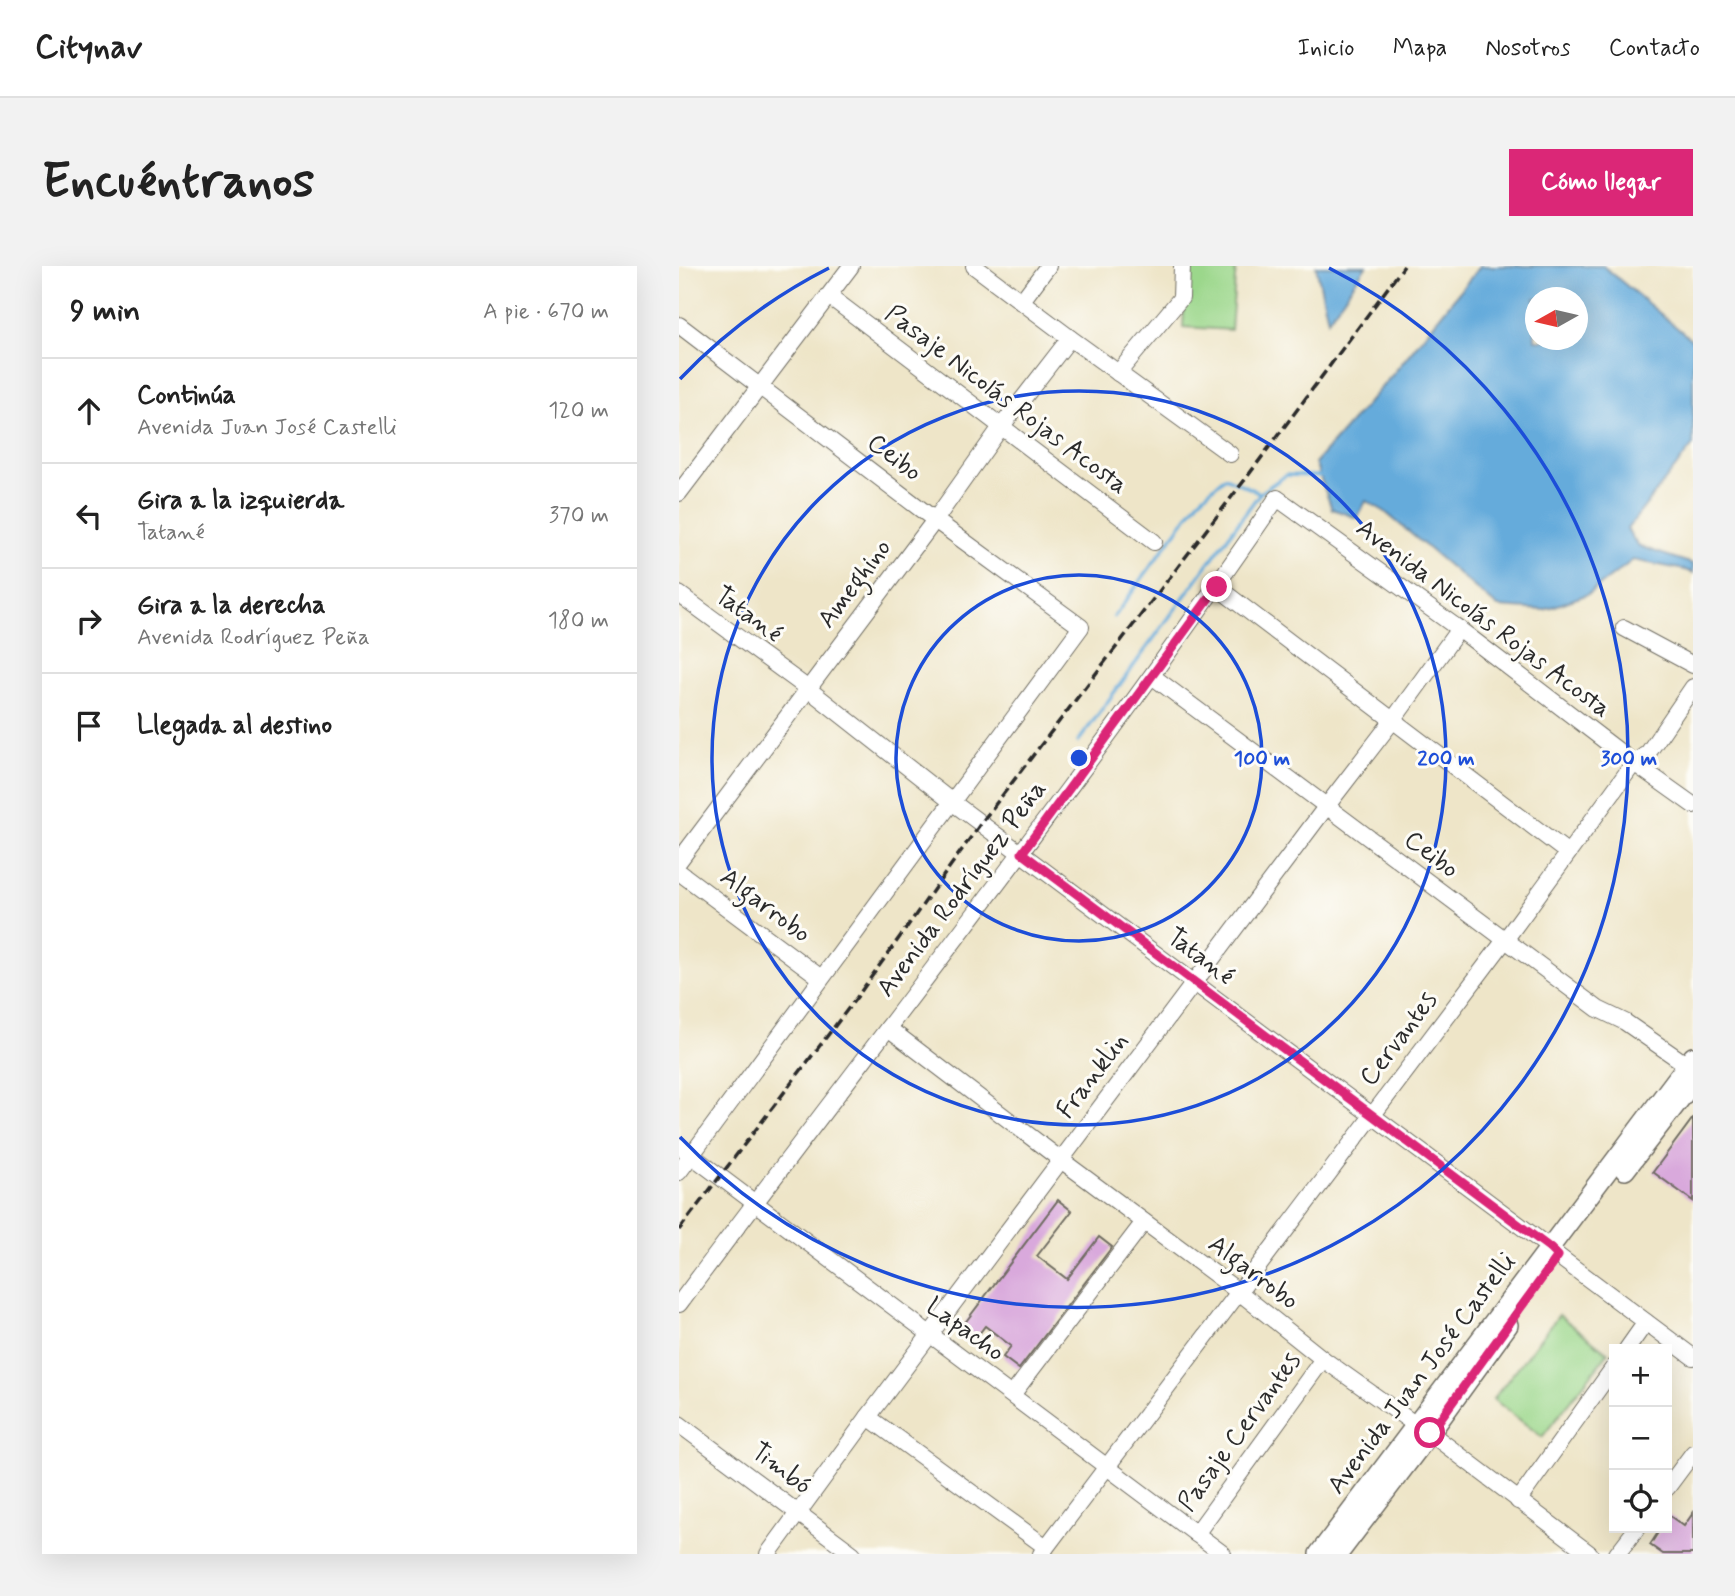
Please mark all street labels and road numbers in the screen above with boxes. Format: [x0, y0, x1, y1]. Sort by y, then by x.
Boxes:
street label: Pasaje Nicolás Rojas Acosta [878, 297, 1134, 503]
street label: Ceibo [860, 426, 928, 490]
street label: Avenida Nicolás Rojas Acosta [1349, 512, 1617, 726]
street label: Ameghino [810, 532, 902, 637]
street label: Tatané [707, 579, 789, 651]
street label: Avenida Rodríguez Peña [869, 774, 1055, 1004]
street label: Ceibo [1397, 823, 1465, 887]
street label: Algarrobo [711, 861, 817, 954]
street label: Tatané [1159, 920, 1241, 994]
street label: Cervantes [1352, 985, 1446, 1093]
street label: Franklin [1049, 1026, 1137, 1126]
street label: Algarrobo [1199, 1228, 1305, 1321]
street label: Avenida Juan José Castelli [1320, 1246, 1524, 1502]
street label: Lapacho [919, 1290, 1011, 1370]
street label: Pasaje Cervantes [1171, 1345, 1309, 1519]
street label: Timbó [744, 1435, 818, 1503]

